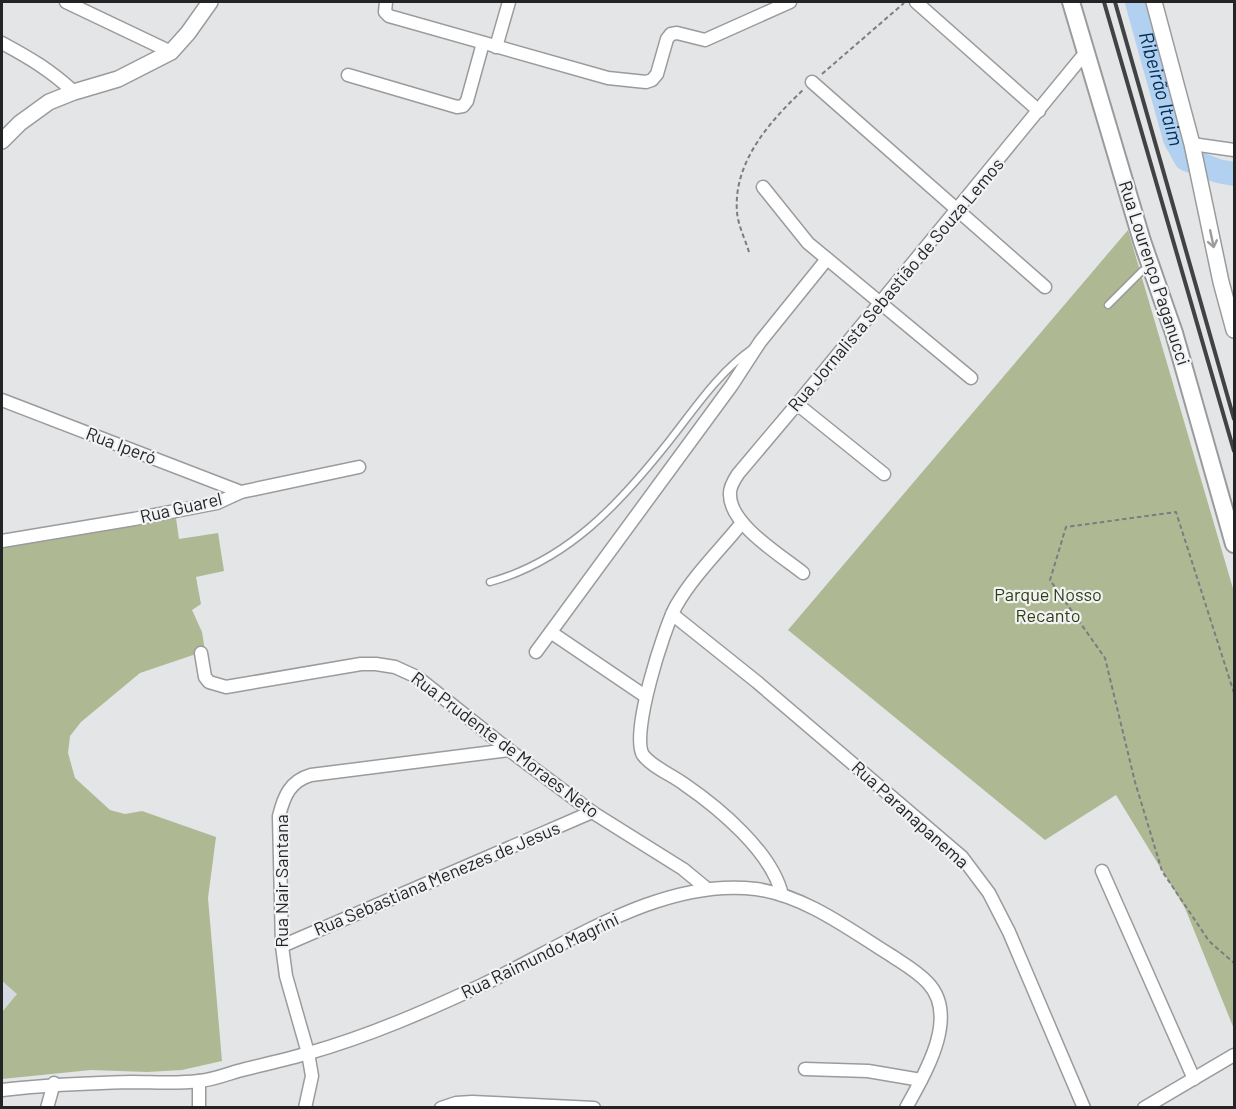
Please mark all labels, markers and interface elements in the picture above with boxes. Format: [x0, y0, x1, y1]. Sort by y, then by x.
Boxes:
water label: Ribeirão Itaim [1135, 29, 1189, 148]
street label: Rua Jornalista Sebastião de Souza Lemos [783, 153, 1008, 416]
street label: Rua Lourenço Paganucci [1115, 178, 1195, 368]
one-way arrow [1207, 229, 1218, 249]
street label: Rua Iperó [83, 422, 160, 469]
street label: Rua Guarel [138, 487, 224, 527]
park label: Parque Nosso Recanto [994, 583, 1102, 626]
street label: Rua Prudente de Moraes Neto [407, 666, 604, 822]
street label: Rua Paranapanema [847, 756, 974, 873]
street label: Rua Nair Santana [270, 814, 292, 948]
street label: Rua Sebastiana Menezes de Jesus [310, 816, 563, 940]
street label: Rua Raimundo Magrini [457, 907, 622, 1003]

